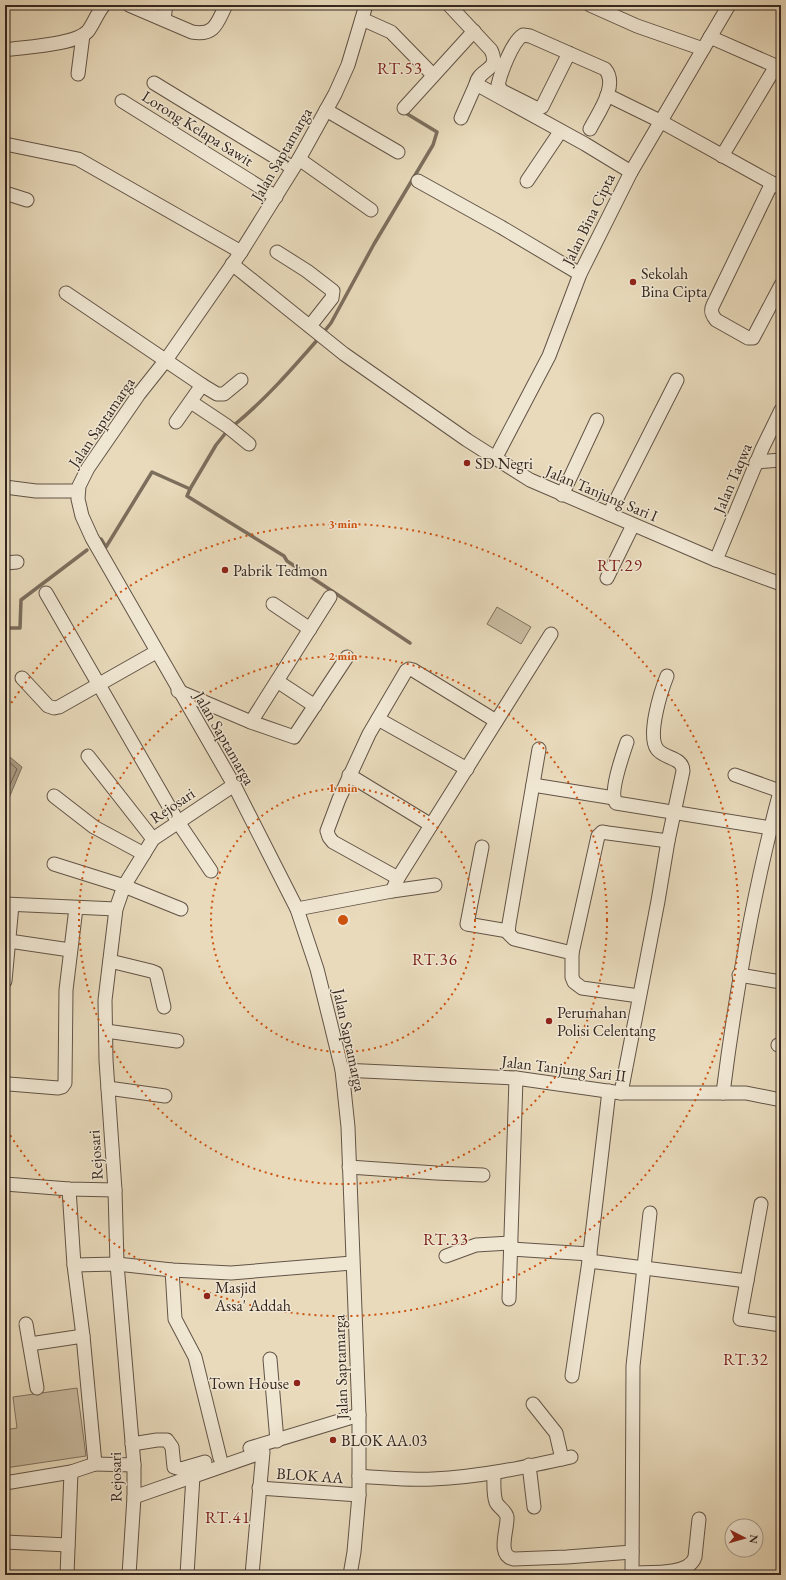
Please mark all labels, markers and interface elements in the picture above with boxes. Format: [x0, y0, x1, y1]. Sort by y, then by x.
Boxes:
district label: RT.53 [377, 57, 423, 79]
street label: Lorong Kelapa Sawit [138, 86, 257, 171]
street label: Jalan Saptamarga [245, 103, 317, 207]
street label: Jalan Bina Cipta [556, 169, 620, 271]
place label: Sekolah Bina Cipta [641, 263, 708, 302]
marker: Sekolah Bina Cipta [628, 277, 638, 287]
street label: Jalan Saptamarga [62, 372, 140, 473]
street label: Jalan Taqwa [707, 439, 757, 518]
place label: SD Negri [475, 453, 533, 474]
marker: SD Negri [462, 458, 472, 468]
street label: Jalan Tanjung Sari I [541, 460, 662, 527]
text: 3 min [328, 516, 358, 532]
district label: RT.29 [597, 554, 643, 576]
place label: Pabrik Tedmon [233, 560, 328, 581]
marker: Pabrik Tedmon [220, 565, 230, 575]
text: 2 min [328, 648, 358, 664]
street label: Jalan Saptamarga [188, 686, 260, 789]
text: 1 min [328, 780, 358, 796]
street label: Rejosari [146, 783, 199, 828]
centre of rings [336, 913, 350, 927]
district label: RT.36 [412, 948, 458, 970]
street label: Jalan Saptamarga [328, 985, 371, 1094]
place label: Perumahan Polisi Celentang [557, 1002, 657, 1041]
marker: Perumahan Polisi Celentang [544, 1016, 554, 1026]
street label: Jalan Tanjung Sari II [498, 1050, 628, 1087]
street label: Rejosari [83, 1129, 108, 1181]
district label: RT.33 [423, 1228, 469, 1250]
place label: Masjid Assa' Addah [214, 1277, 291, 1316]
marker: Masjid Assa' Addah [202, 1291, 212, 1301]
street label: Jalan Saptamarga [328, 1314, 353, 1422]
district label: RT.32 [723, 1348, 769, 1370]
place label: Town House [209, 1373, 289, 1394]
marker: Town House [292, 1378, 302, 1388]
place label: BLOK AA.03 [341, 1430, 428, 1451]
marker: BLOK AA.03 [328, 1435, 338, 1445]
street label: Rejosari [105, 1452, 126, 1502]
street label: BLOK AA [276, 1463, 345, 1488]
district label: RT.41 [205, 1506, 251, 1528]
north arrow [724, 1518, 764, 1558]
text: N [747, 1534, 761, 1544]

